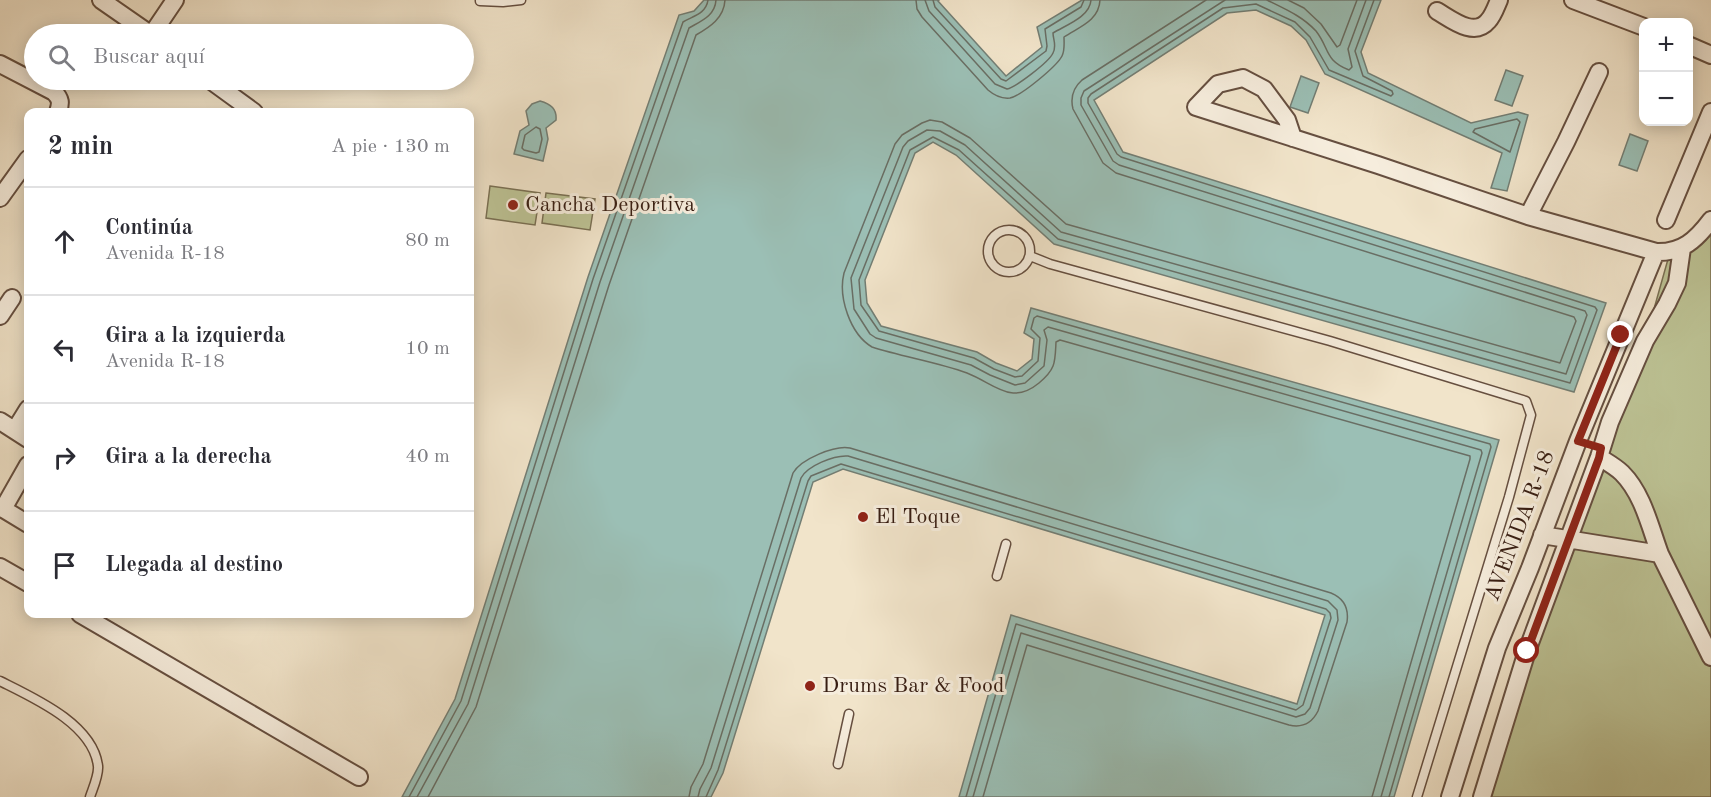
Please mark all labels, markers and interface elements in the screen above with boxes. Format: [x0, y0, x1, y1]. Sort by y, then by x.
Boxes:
map controls [1639, 18, 1693, 126]
button: + [1639, 18, 1693, 72]
search box [24, 24, 474, 90]
icon: search [45, 41, 78, 74]
text: Buscar aquí [93, 46, 205, 68]
button: − [1639, 72, 1693, 126]
text: 2 min [48, 134, 113, 160]
text: A pie · 130 m [331, 137, 450, 157]
place label: Cancha Deportiva [525, 194, 695, 216]
marker: Cancha Deportiva [506, 198, 520, 212]
text: Continúa [105, 217, 193, 239]
icon: ahead [48, 225, 81, 258]
text: 80 m [405, 231, 450, 251]
text: Avenida R-18 [105, 244, 225, 264]
route end [1607, 321, 1633, 347]
text: Gira a la izquierda [105, 325, 285, 347]
icon: left [48, 333, 81, 366]
text: 10 m [405, 339, 450, 359]
text: Avenida R-18 [105, 352, 225, 372]
icon: right [48, 441, 81, 474]
text: Gira a la derecha [105, 446, 272, 468]
text: 40 m [405, 447, 450, 467]
street label: AVENIDA R-18 [1481, 448, 1559, 604]
place label: El Toque [875, 506, 960, 528]
marker: El Toque [856, 510, 870, 524]
icon: arrive [48, 549, 81, 582]
text: Llegada al destino [105, 554, 283, 576]
route start [1513, 637, 1539, 663]
place label: Drums Bar & Food [822, 675, 1004, 697]
marker: Drums Bar & Food [803, 679, 817, 693]

